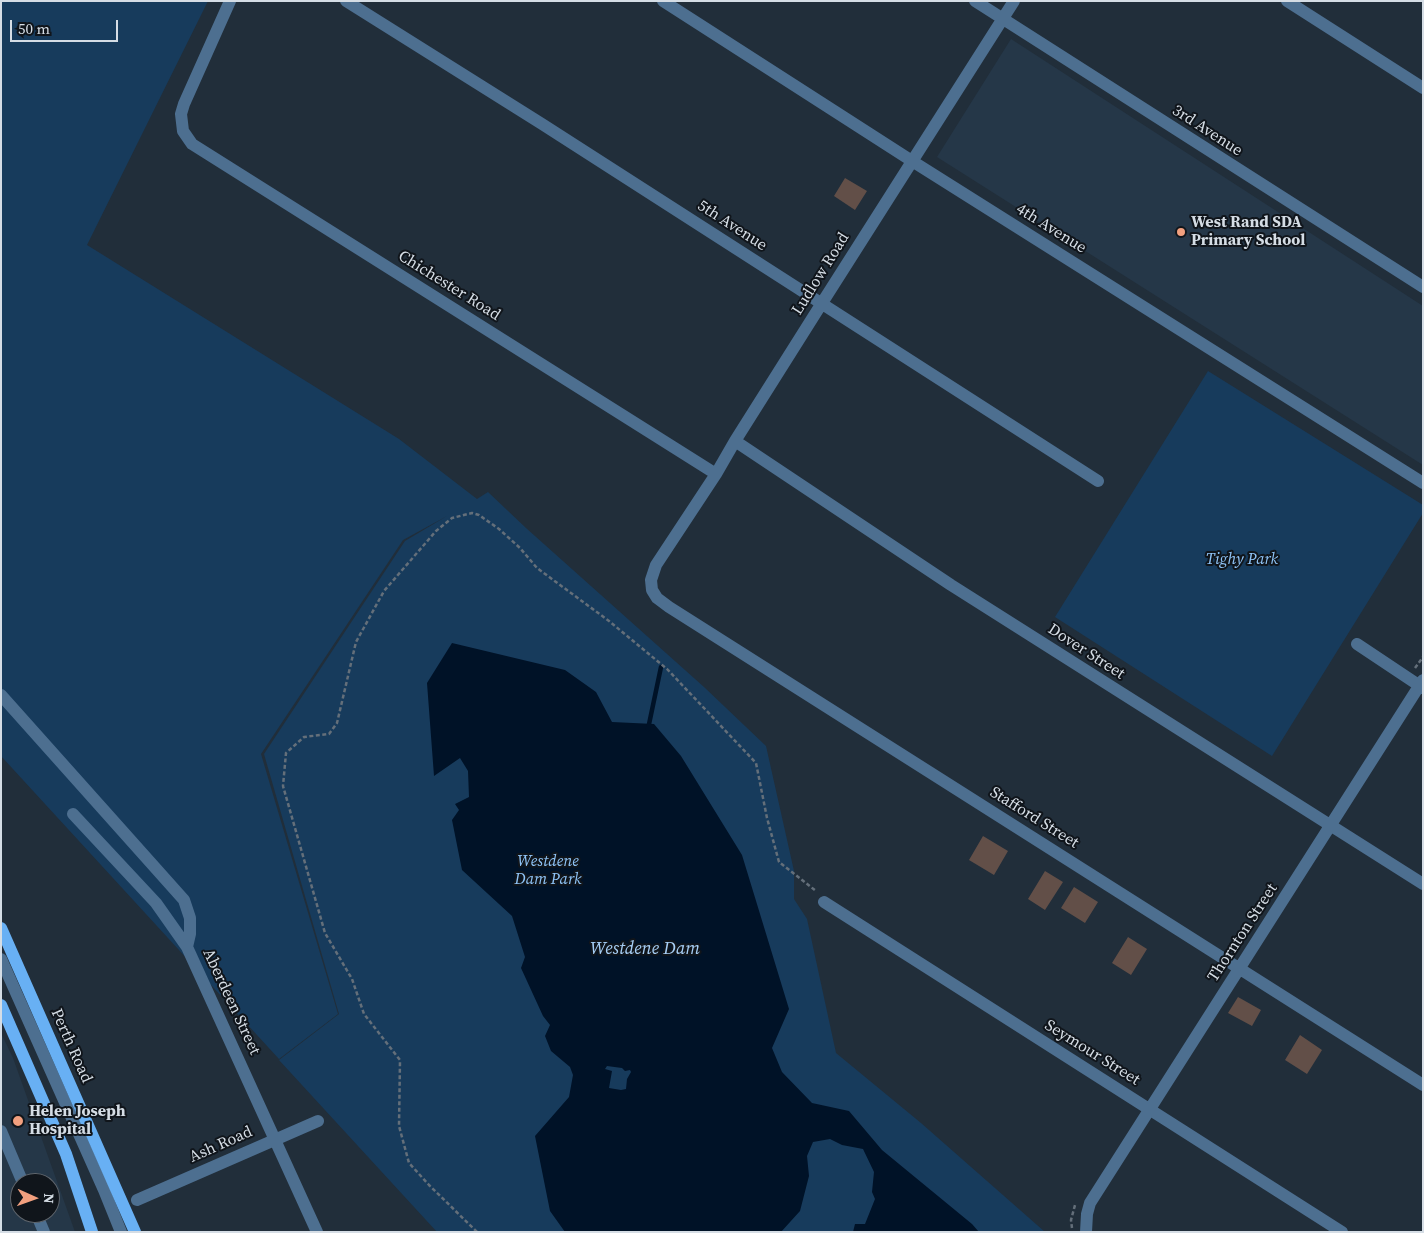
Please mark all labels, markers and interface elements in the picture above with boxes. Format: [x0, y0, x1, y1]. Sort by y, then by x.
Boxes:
scale bar [12, 10, 120, 42]
text: 50 m [18, 18, 50, 39]
street label: 3rd Avenue [1168, 101, 1246, 161]
street label: 5th Avenue [694, 196, 770, 256]
street label: 4th Avenue [1012, 200, 1090, 258]
place label: West Rand SDA Primary School [1191, 213, 1305, 251]
marker: West Rand SDA Primary School [1175, 226, 1187, 238]
street label: Ludlow Road [788, 229, 854, 319]
street label: Chichester Road [394, 247, 504, 325]
park label: Tighy Park [1206, 550, 1278, 570]
street label: Dover Street [1044, 620, 1128, 684]
street label: Stafford Street [986, 783, 1082, 853]
park label: Westdene Dam Park [514, 852, 582, 890]
street label: Thornton Street [1204, 880, 1282, 986]
water label: Westdene Dam [590, 938, 700, 960]
street label: Aberdeen Street [198, 946, 264, 1058]
street label: Perth Road [46, 1006, 96, 1086]
street label: Seymour Street [1041, 1016, 1143, 1090]
place label: Helen Joseph Hospital [29, 1102, 126, 1140]
marker: Helen Joseph Hospital [11, 1114, 25, 1128]
street label: Ash Road [186, 1123, 256, 1167]
north arrow [10, 1173, 60, 1223]
text: N [39, 1193, 59, 1204]

